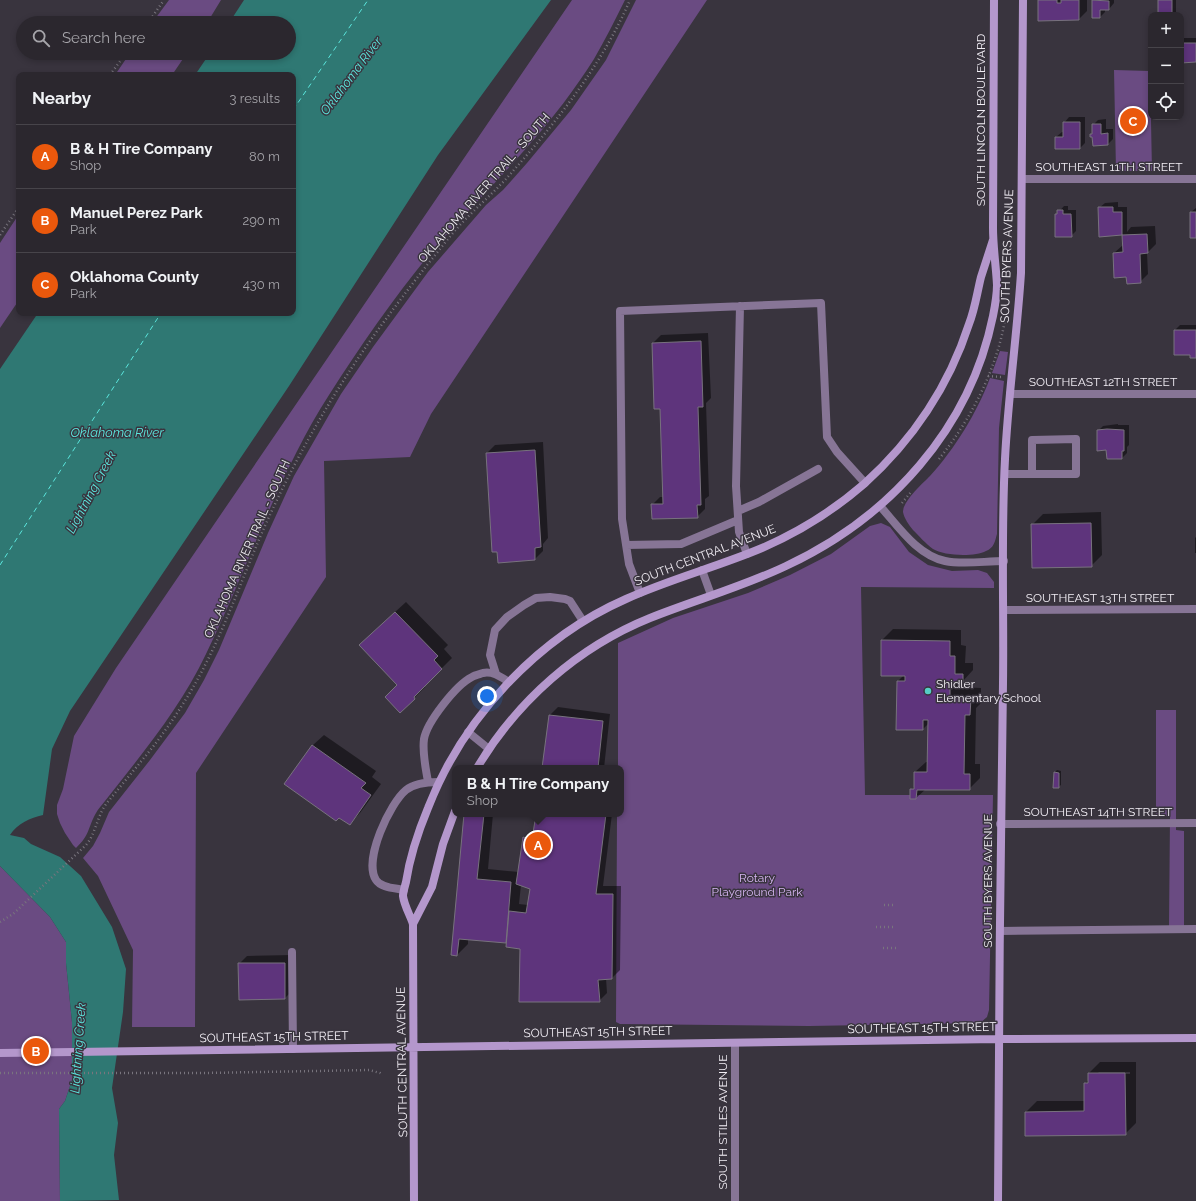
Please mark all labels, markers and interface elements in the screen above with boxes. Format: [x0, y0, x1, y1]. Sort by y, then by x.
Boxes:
map controls [1148, 12, 1184, 120]
button: + [1148, 12, 1184, 48]
search box [16, 16, 296, 60]
icon: search [30, 27, 52, 49]
text: Search here [62, 29, 145, 47]
street label: SOUTH LINCOLN BOULEVARD [974, 33, 988, 206]
water label: Oklahoma River [317, 34, 385, 118]
button: − [1148, 48, 1184, 84]
button: locate [1148, 84, 1184, 120]
text: Nearby [32, 88, 91, 108]
text: 3 results [230, 91, 280, 106]
pin: C [1120, 106, 1146, 136]
street label: OKLAHOMA RIVER TRAIL - SOUTH [415, 110, 553, 266]
text: B & H Tire Company [70, 140, 212, 158]
text: A [41, 149, 49, 164]
text: 80 m [249, 149, 280, 164]
text: Shop [70, 158, 101, 173]
street label: SOUTHEAST 11TH STREET [1035, 160, 1183, 174]
street label: SOUTH BYERS AVENUE [998, 189, 1016, 323]
text: Manuel Perez Park [70, 204, 203, 222]
text: B [41, 213, 49, 228]
text: 290 m [242, 213, 280, 228]
text: Park [70, 222, 97, 237]
text: Oklahoma County [70, 268, 199, 286]
text: C [41, 277, 49, 292]
text: 430 m [243, 277, 280, 292]
text: Park [70, 286, 97, 301]
street label: SOUTHEAST 12TH STREET [1029, 375, 1178, 389]
water label: Oklahoma River [70, 425, 164, 440]
water label: Lightning Creek [63, 448, 119, 536]
street label: OKLAHOMA RIVER TRAIL - SOUTH [201, 458, 293, 640]
street label: SOUTH CENTRAL AVENUE [632, 522, 778, 588]
street label: SOUTHEAST 13TH STREET [1026, 591, 1175, 605]
place label: Shidler Elementary School [936, 677, 1042, 705]
your location [477, 686, 497, 706]
marker: Shidler Elementary School [923, 686, 933, 696]
popup [452, 765, 624, 817]
text: B & H Tire Company [467, 775, 609, 793]
text: Shop [467, 793, 498, 808]
street label: SOUTHEAST 14TH STREET [1024, 805, 1173, 819]
street label: SOUTH BYERS AVENUE [981, 814, 995, 948]
pin: A [525, 830, 551, 860]
park label: Rotary Playground Park [711, 871, 803, 899]
street label: SOUTH CENTRAL AVENUE [394, 987, 410, 1137]
water label: Lightning Creek [67, 1002, 89, 1094]
street label: SOUTHEAST 15TH STREET [847, 1020, 997, 1036]
street label: SOUTHEAST 15TH STREET [523, 1024, 673, 1040]
street label: SOUTHEAST 15TH STREET [199, 1029, 349, 1045]
pin: B [23, 1036, 49, 1066]
street label: SOUTH STILES AVENUE [716, 1055, 730, 1189]

